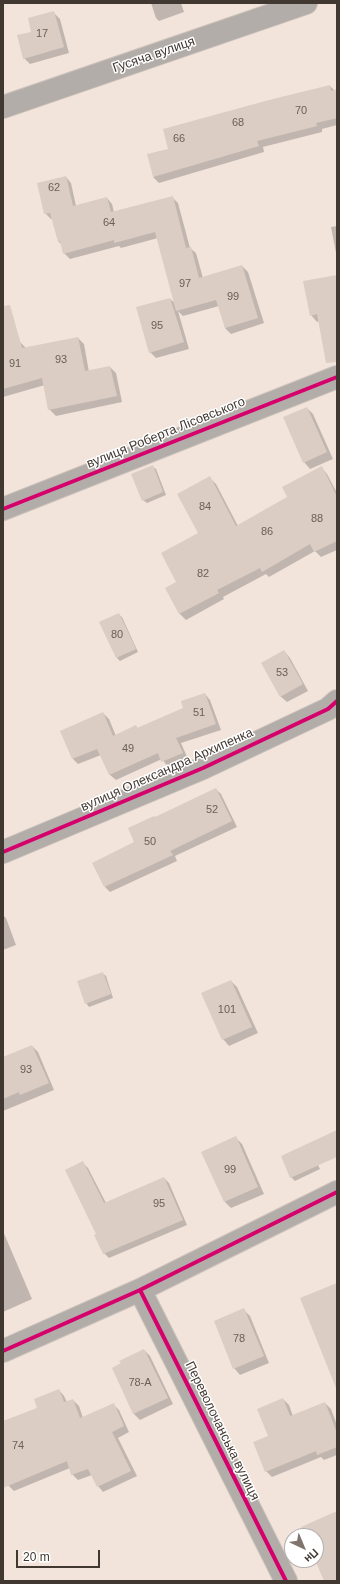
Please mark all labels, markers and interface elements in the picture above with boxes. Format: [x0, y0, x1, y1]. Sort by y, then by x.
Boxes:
house number: 17 [36, 27, 48, 41]
street label: Гусяча вулиця [111, 34, 197, 76]
house number: 70 [295, 104, 307, 118]
house number: 68 [232, 116, 244, 130]
house number: 66 [173, 132, 185, 146]
house number: 62 [48, 181, 60, 195]
house number: 64 [103, 216, 115, 230]
house number: 97 [179, 277, 191, 291]
house number: 99 [227, 290, 239, 304]
house number: 95 [151, 319, 163, 333]
house number: 93 [55, 353, 67, 367]
house number: 91 [9, 357, 21, 371]
street label: вулиця Роберта Лісовського [85, 394, 247, 472]
house number: 84 [199, 500, 211, 514]
house number: 88 [311, 512, 323, 526]
house number: 86 [261, 525, 273, 539]
house number: 82 [197, 567, 209, 581]
house number: 80 [111, 628, 123, 642]
house number: 53 [276, 666, 288, 680]
house number: 51 [193, 706, 205, 720]
street label: вулиця Олександра Архипенка [78, 725, 256, 815]
house number: 49 [122, 742, 134, 756]
house number: 52 [206, 803, 218, 817]
house number: 50 [144, 835, 156, 849]
house number: 101 [218, 1003, 236, 1017]
house number: 93 [20, 1063, 32, 1077]
house number: 99 [224, 1163, 236, 1177]
house number: 95 [153, 1197, 165, 1211]
house number: 78 [233, 1332, 245, 1346]
street label: Переволочанська вулиця [181, 1359, 263, 1503]
house number: 78-А [128, 1376, 152, 1390]
house number: 74 [12, 1439, 24, 1453]
north arrow [284, 1528, 324, 1568]
scale bar [18, 1542, 102, 1568]
text: Пн [302, 1547, 321, 1565]
text: 20 m [23, 1550, 50, 1564]

